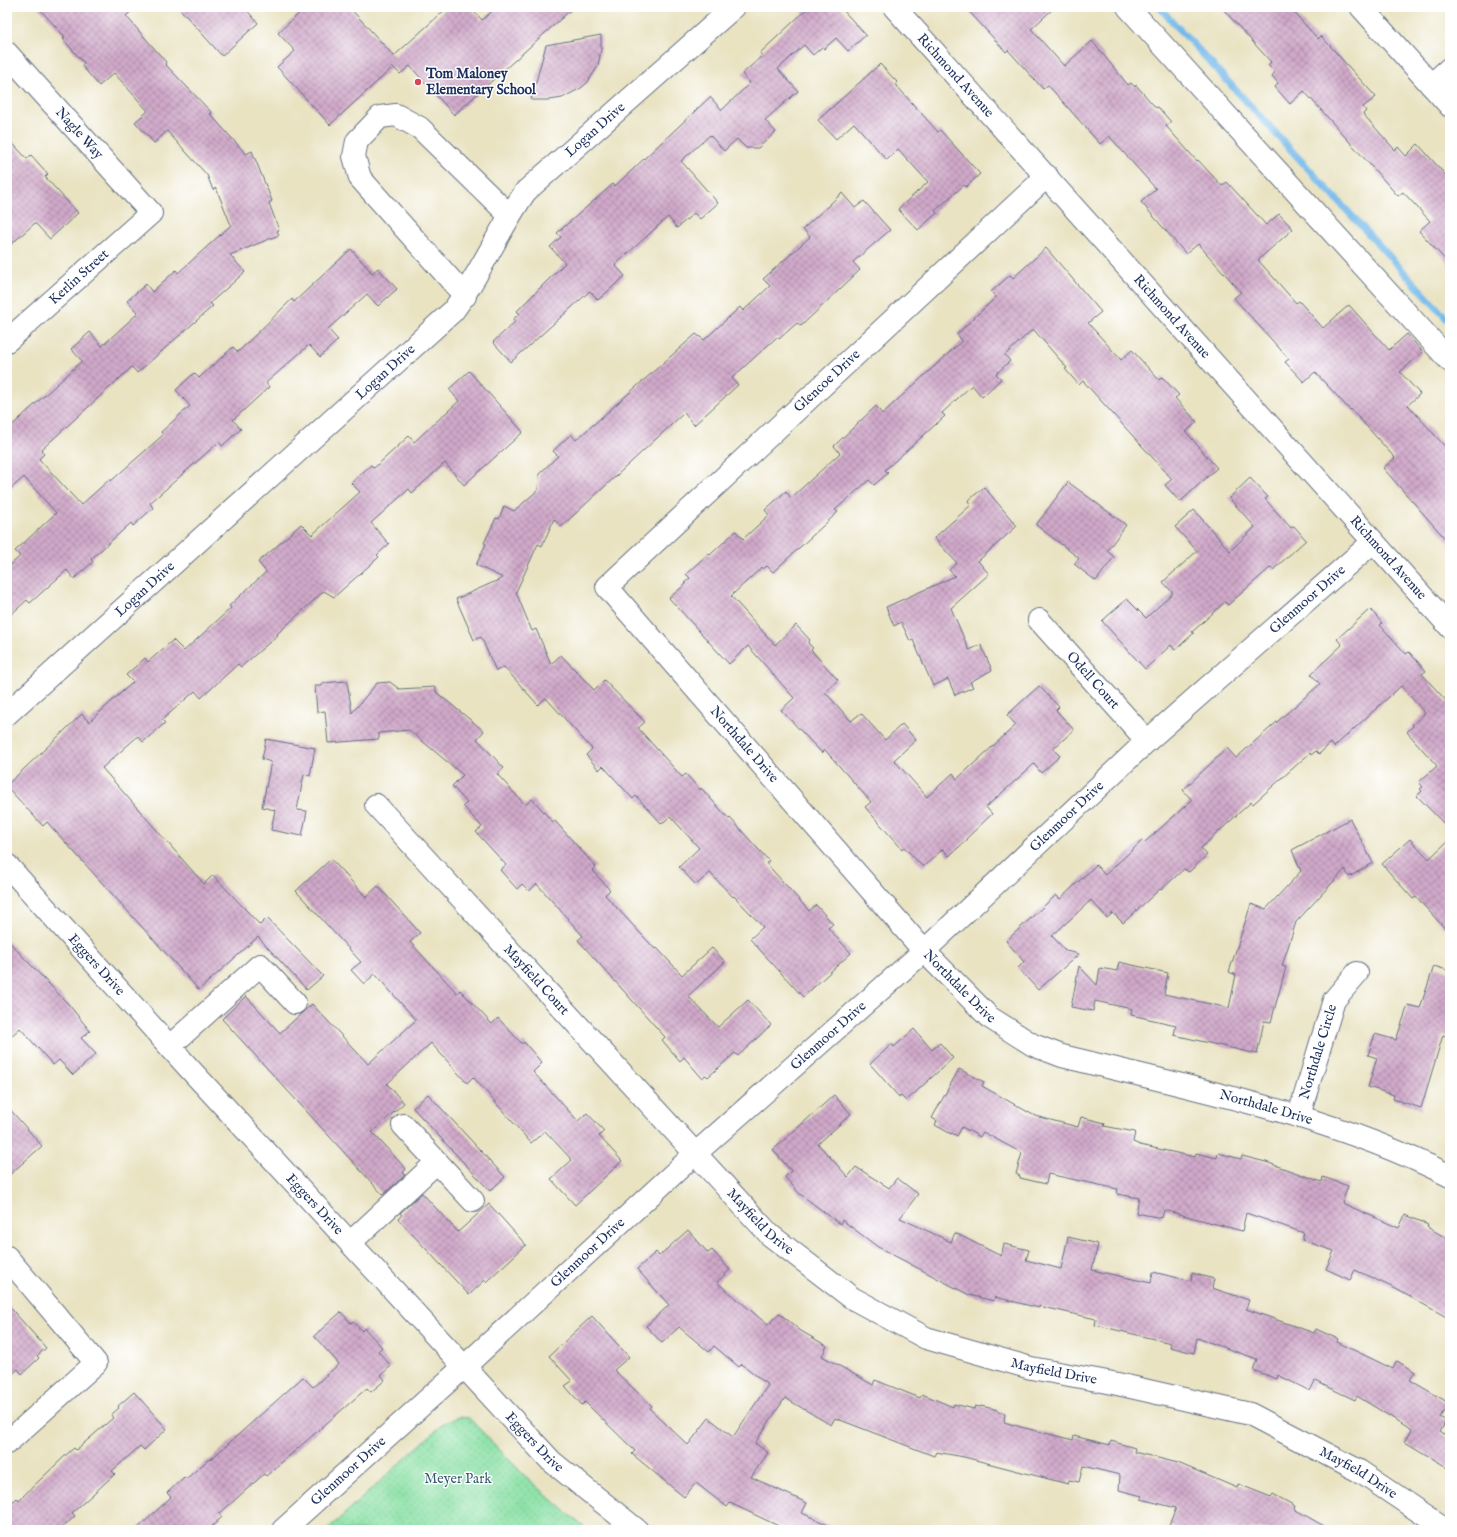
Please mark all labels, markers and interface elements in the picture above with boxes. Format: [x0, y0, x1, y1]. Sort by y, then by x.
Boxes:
street label: Richmond Avenue [913, 30, 998, 122]
place label: Tom Maloney Elementary School [425, 65, 537, 99]
marker: Tom Maloney Elementary School [413, 77, 423, 87]
street label: Logan Drive [561, 98, 629, 161]
street label: Nagle Way [51, 103, 107, 163]
street label: Kerlin Street [45, 245, 113, 309]
street label: Richmond Avenue [1129, 271, 1214, 363]
street label: Logan Drive [352, 340, 419, 404]
street label: Glencoe Drive [790, 345, 864, 416]
street label: Richmond Avenue [1346, 512, 1431, 604]
street label: Logan Drive [111, 557, 179, 621]
street label: Glenmoor Drive [1266, 561, 1350, 638]
street label: Odell Court [1063, 648, 1123, 713]
street label: Northdale Drive [706, 702, 783, 787]
street label: Glenmoor Drive [1026, 777, 1108, 856]
street label: Eggers Drive [64, 930, 129, 1000]
street label: Mayfield Court [499, 941, 573, 1019]
street label: Northdale Drive [919, 946, 999, 1028]
street label: Glenmoor Drive [787, 997, 870, 1074]
street label: Northdale Circle [1295, 1002, 1341, 1102]
street label: Northdale Drive [1218, 1086, 1315, 1129]
street label: Eggers Drive [282, 1170, 348, 1239]
street label: Mayfield Drive [723, 1185, 798, 1259]
street label: Glenmoor Drive [547, 1213, 629, 1292]
street label: Mayfield Drive [1009, 1354, 1099, 1389]
street label: Eggers Drive [501, 1408, 568, 1477]
street label: Glenmoor Drive [307, 1432, 390, 1510]
street label: Mayfield Drive [1316, 1443, 1401, 1503]
park label: Meyer Park [424, 1470, 492, 1488]

